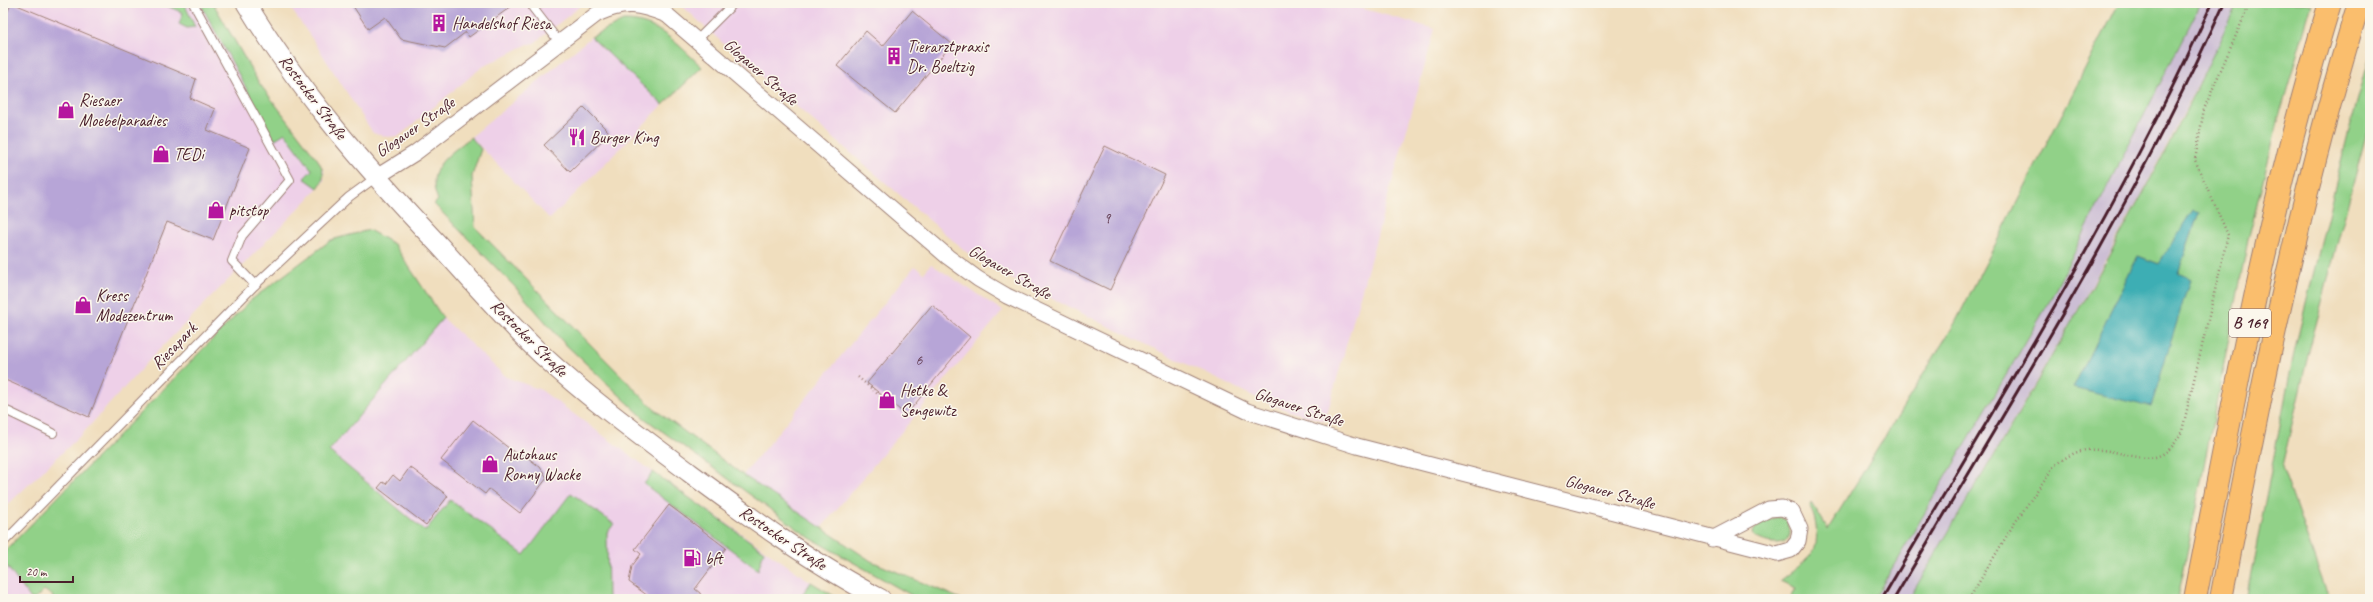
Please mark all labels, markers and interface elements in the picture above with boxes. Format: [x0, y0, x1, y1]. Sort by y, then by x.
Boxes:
building icon: Handelshof Riesa [429, 13, 449, 33]
place label: Handelshof Riesa [452, 13, 553, 34]
street label: Glogauer Straße [720, 34, 804, 111]
place label: Tierarztpraxis Dr. Boeltzig [907, 36, 990, 77]
building icon: Tierarztpraxis Dr. Boeltzig [884, 46, 904, 66]
street label: Rostocker Straße [274, 51, 352, 145]
place label: Riesaer Moebelparadies [79, 90, 169, 131]
street label: Glogauer Straße [371, 91, 460, 162]
shop icon: Riesaer Moebelparadies [56, 100, 76, 120]
restaurant icon: Burger King [567, 127, 587, 147]
place label: Burger King [590, 127, 660, 148]
shop icon: TEDi [151, 144, 171, 164]
place label: TEDi [174, 144, 205, 165]
shop icon: pitstop [206, 200, 226, 220]
place label: pitstop [229, 200, 270, 221]
house number: 9 [1104, 209, 1112, 228]
street label: Glogauer Straße [965, 240, 1056, 305]
place label: Kress Modezentrum [96, 285, 173, 326]
shop icon: Kress Modezentrum [73, 295, 93, 315]
street label: Rostocker Straße [486, 295, 573, 382]
road number: B 169 [2229, 309, 2271, 337]
street label: Riesapark [147, 317, 203, 374]
house number: 6 [916, 351, 924, 370]
place label: Hetke & Sengewitz [900, 380, 957, 421]
street label: Glogauer Straße [1252, 383, 1347, 432]
shop icon: Hetke & Sengewitz [877, 390, 897, 410]
place label: Autohaus Ronny Wacke [503, 444, 581, 485]
shop icon: Autohaus Ronny Wacke [480, 454, 500, 474]
street label: Glogauer Straße [1563, 470, 1658, 514]
street label: Rostocker Straße [736, 501, 832, 576]
fuel station icon: bft [682, 548, 702, 568]
place label: bft [705, 548, 724, 569]
scale bar [20, 558, 73, 584]
text: 20 m [26, 564, 48, 580]

